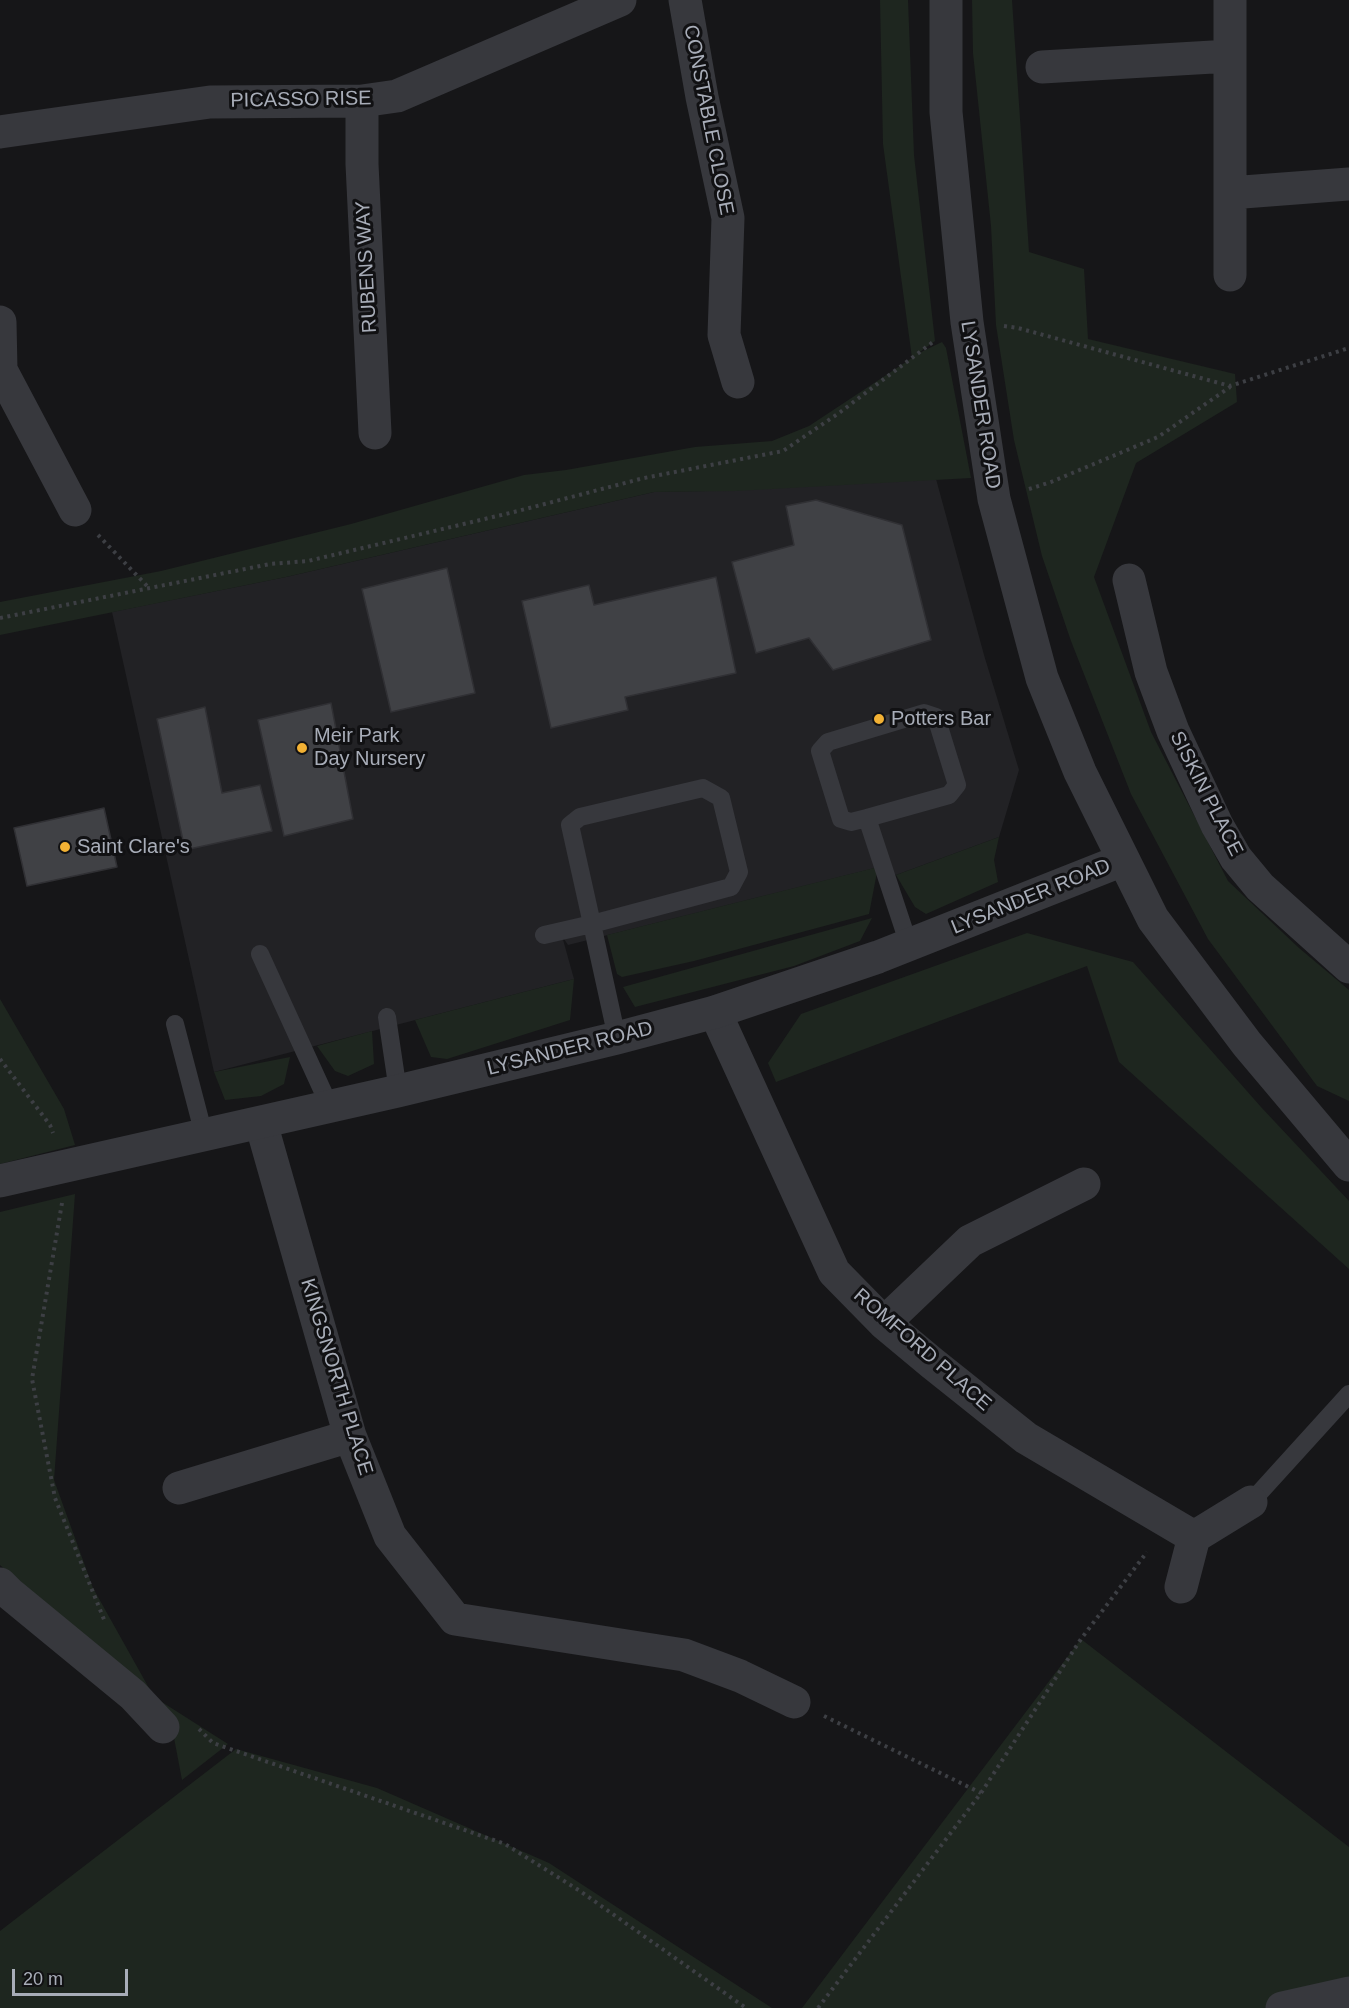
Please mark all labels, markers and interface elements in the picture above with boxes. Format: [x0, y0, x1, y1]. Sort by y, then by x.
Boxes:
street label: CONSTABLE CLOSE [678, 23, 738, 217]
street label: PICASSO RISE [230, 87, 372, 113]
street label: RUBENS WAY [352, 200, 382, 334]
street label: LYSANDER ROAD [955, 319, 1005, 491]
place label: Potters Bar [891, 707, 991, 731]
marker: Potters Bar [872, 712, 886, 726]
place label: Meir Park Day Nursery [314, 724, 425, 771]
street label: SISKIN PLACE [1164, 728, 1248, 860]
marker: Meir Park Day Nursery [295, 741, 309, 755]
place label: Saint Clare's [77, 835, 190, 859]
marker: Saint Clare's [58, 840, 72, 854]
street label: LYSANDER ROAD [948, 854, 1114, 940]
street label: LYSANDER ROAD [485, 1017, 655, 1081]
street label: KINGSNORTH PLACE [295, 1276, 377, 1478]
street label: ROMFORD PLACE [848, 1284, 996, 1416]
scale bar [15, 1957, 130, 1995]
text: 20 m [23, 1969, 63, 1989]

